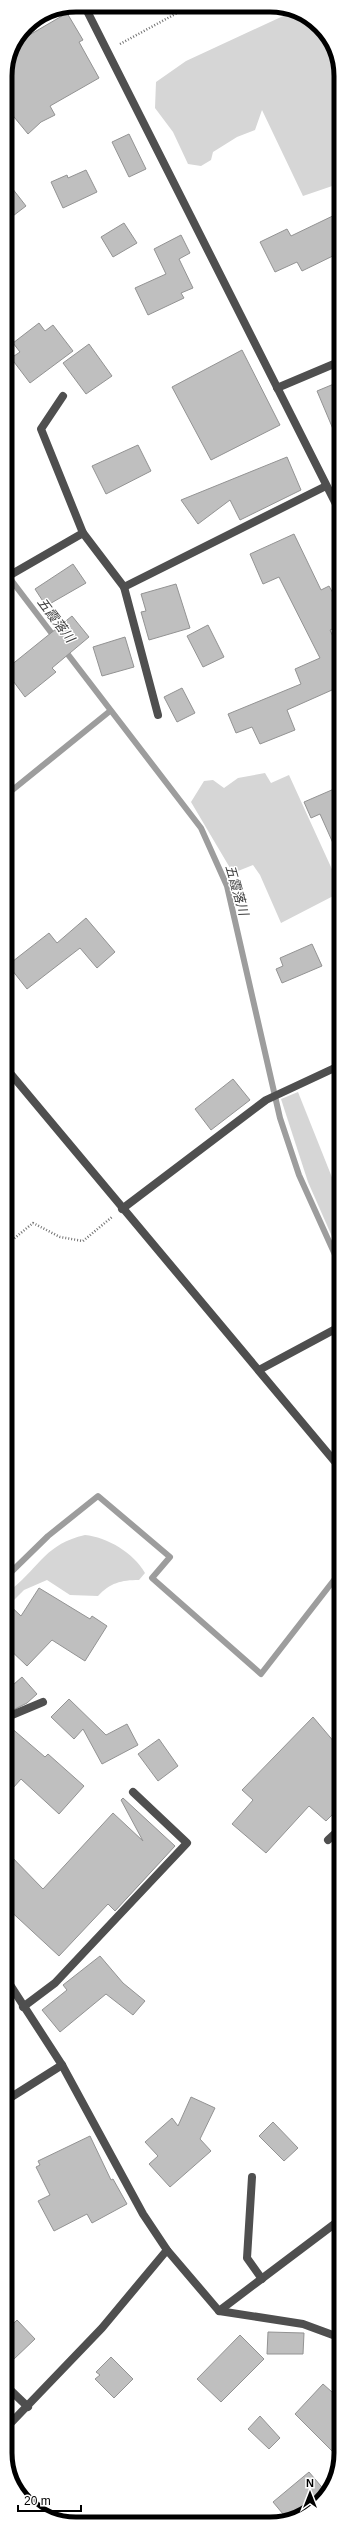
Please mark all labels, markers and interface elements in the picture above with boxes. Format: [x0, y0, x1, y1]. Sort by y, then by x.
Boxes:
water label: 五霞落川 [34, 595, 79, 647]
water label: 五霞落川 [223, 863, 252, 919]
north arrow [290, 2473, 330, 2513]
text: N [306, 2477, 314, 2489]
scale bar [18, 2487, 81, 2513]
text: 20 m [24, 2494, 51, 2508]

